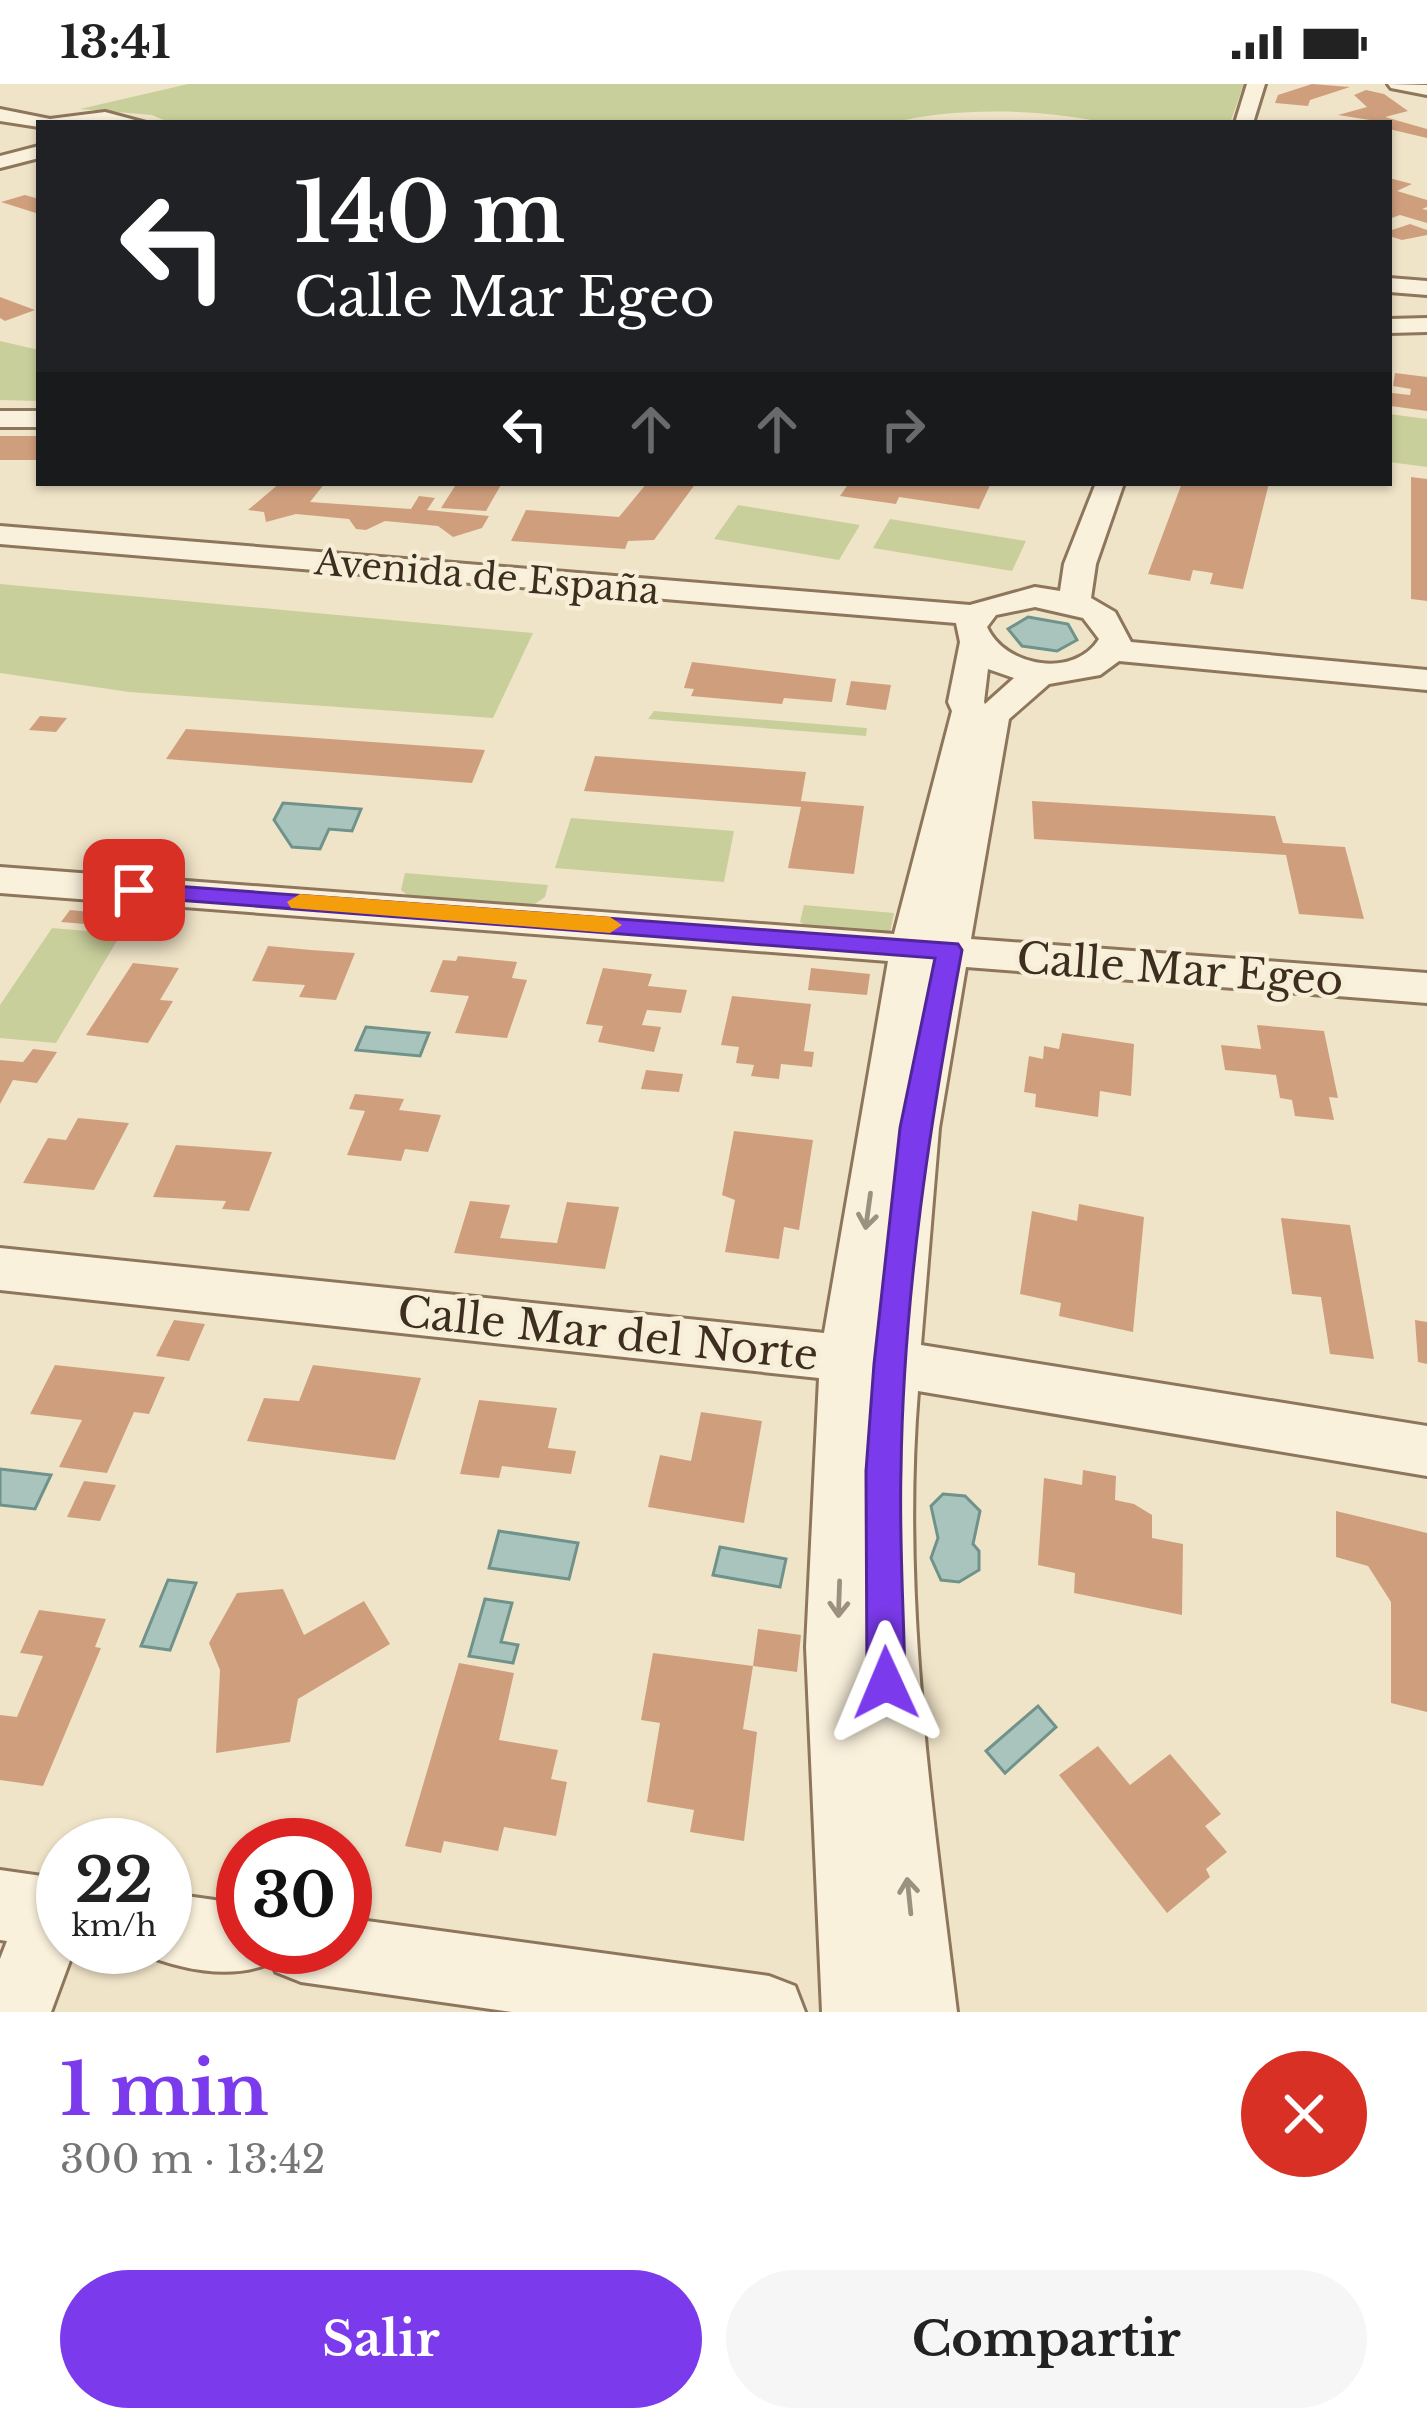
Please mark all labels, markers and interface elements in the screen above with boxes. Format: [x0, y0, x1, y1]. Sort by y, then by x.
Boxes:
text: 13:41 [60, 14, 171, 70]
text: 140 m [294, 161, 565, 265]
icon: left [96, 168, 252, 324]
text: Calle Mar Egeo [294, 264, 715, 331]
icon: left [492, 396, 558, 462]
icon: ahead [618, 396, 684, 462]
icon: ahead [744, 396, 810, 462]
icon: right [870, 396, 936, 462]
street label: Avenida de España [312, 539, 661, 614]
pin [83, 839, 185, 941]
icon: arrive [101, 857, 167, 923]
street label: Calle Mar Egeo [1015, 932, 1345, 1006]
one-way arrow [856, 1191, 879, 1230]
street label: Calle Mar del Norte [395, 1285, 821, 1381]
one-way arrow [827, 1579, 850, 1618]
position arrow [823, 1620, 949, 1746]
speed limit sign: 30 [216, 1818, 372, 1974]
text: 22 [75, 1844, 153, 1918]
one-way arrow [897, 1877, 919, 1916]
text: km/h [71, 1907, 157, 1944]
text: 1 min [60, 2045, 269, 2134]
button: close [1241, 2051, 1367, 2177]
text: 300 m · 13:42 [60, 2135, 326, 2184]
button: Salir [60, 2270, 702, 2408]
button: Compartir [726, 2270, 1367, 2408]

